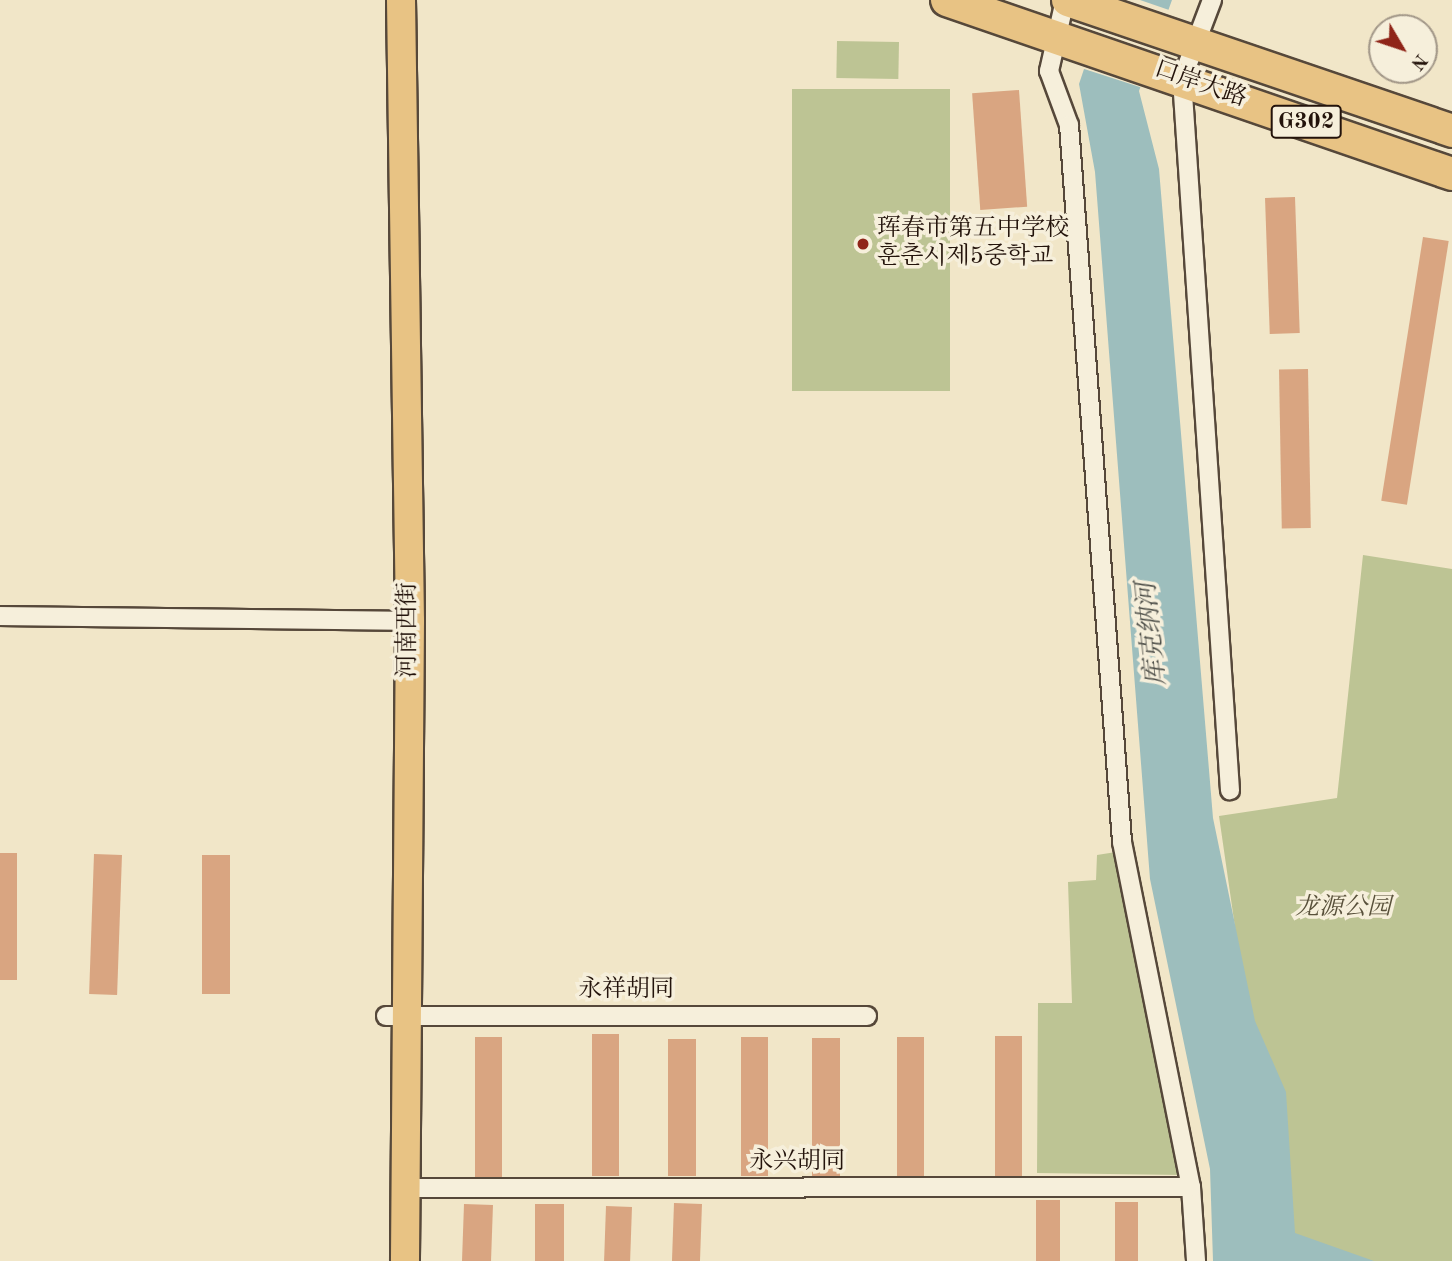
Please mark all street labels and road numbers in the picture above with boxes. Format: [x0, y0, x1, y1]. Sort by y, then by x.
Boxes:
street label: 口岸大路 [1150, 56, 1250, 114]
road number: G302 [1269, 102, 1343, 141]
street label: 河南西街 [395, 582, 423, 678]
street label: 永祥胡同 [578, 977, 674, 1005]
street label: 永兴胡同 [749, 1149, 845, 1177]

